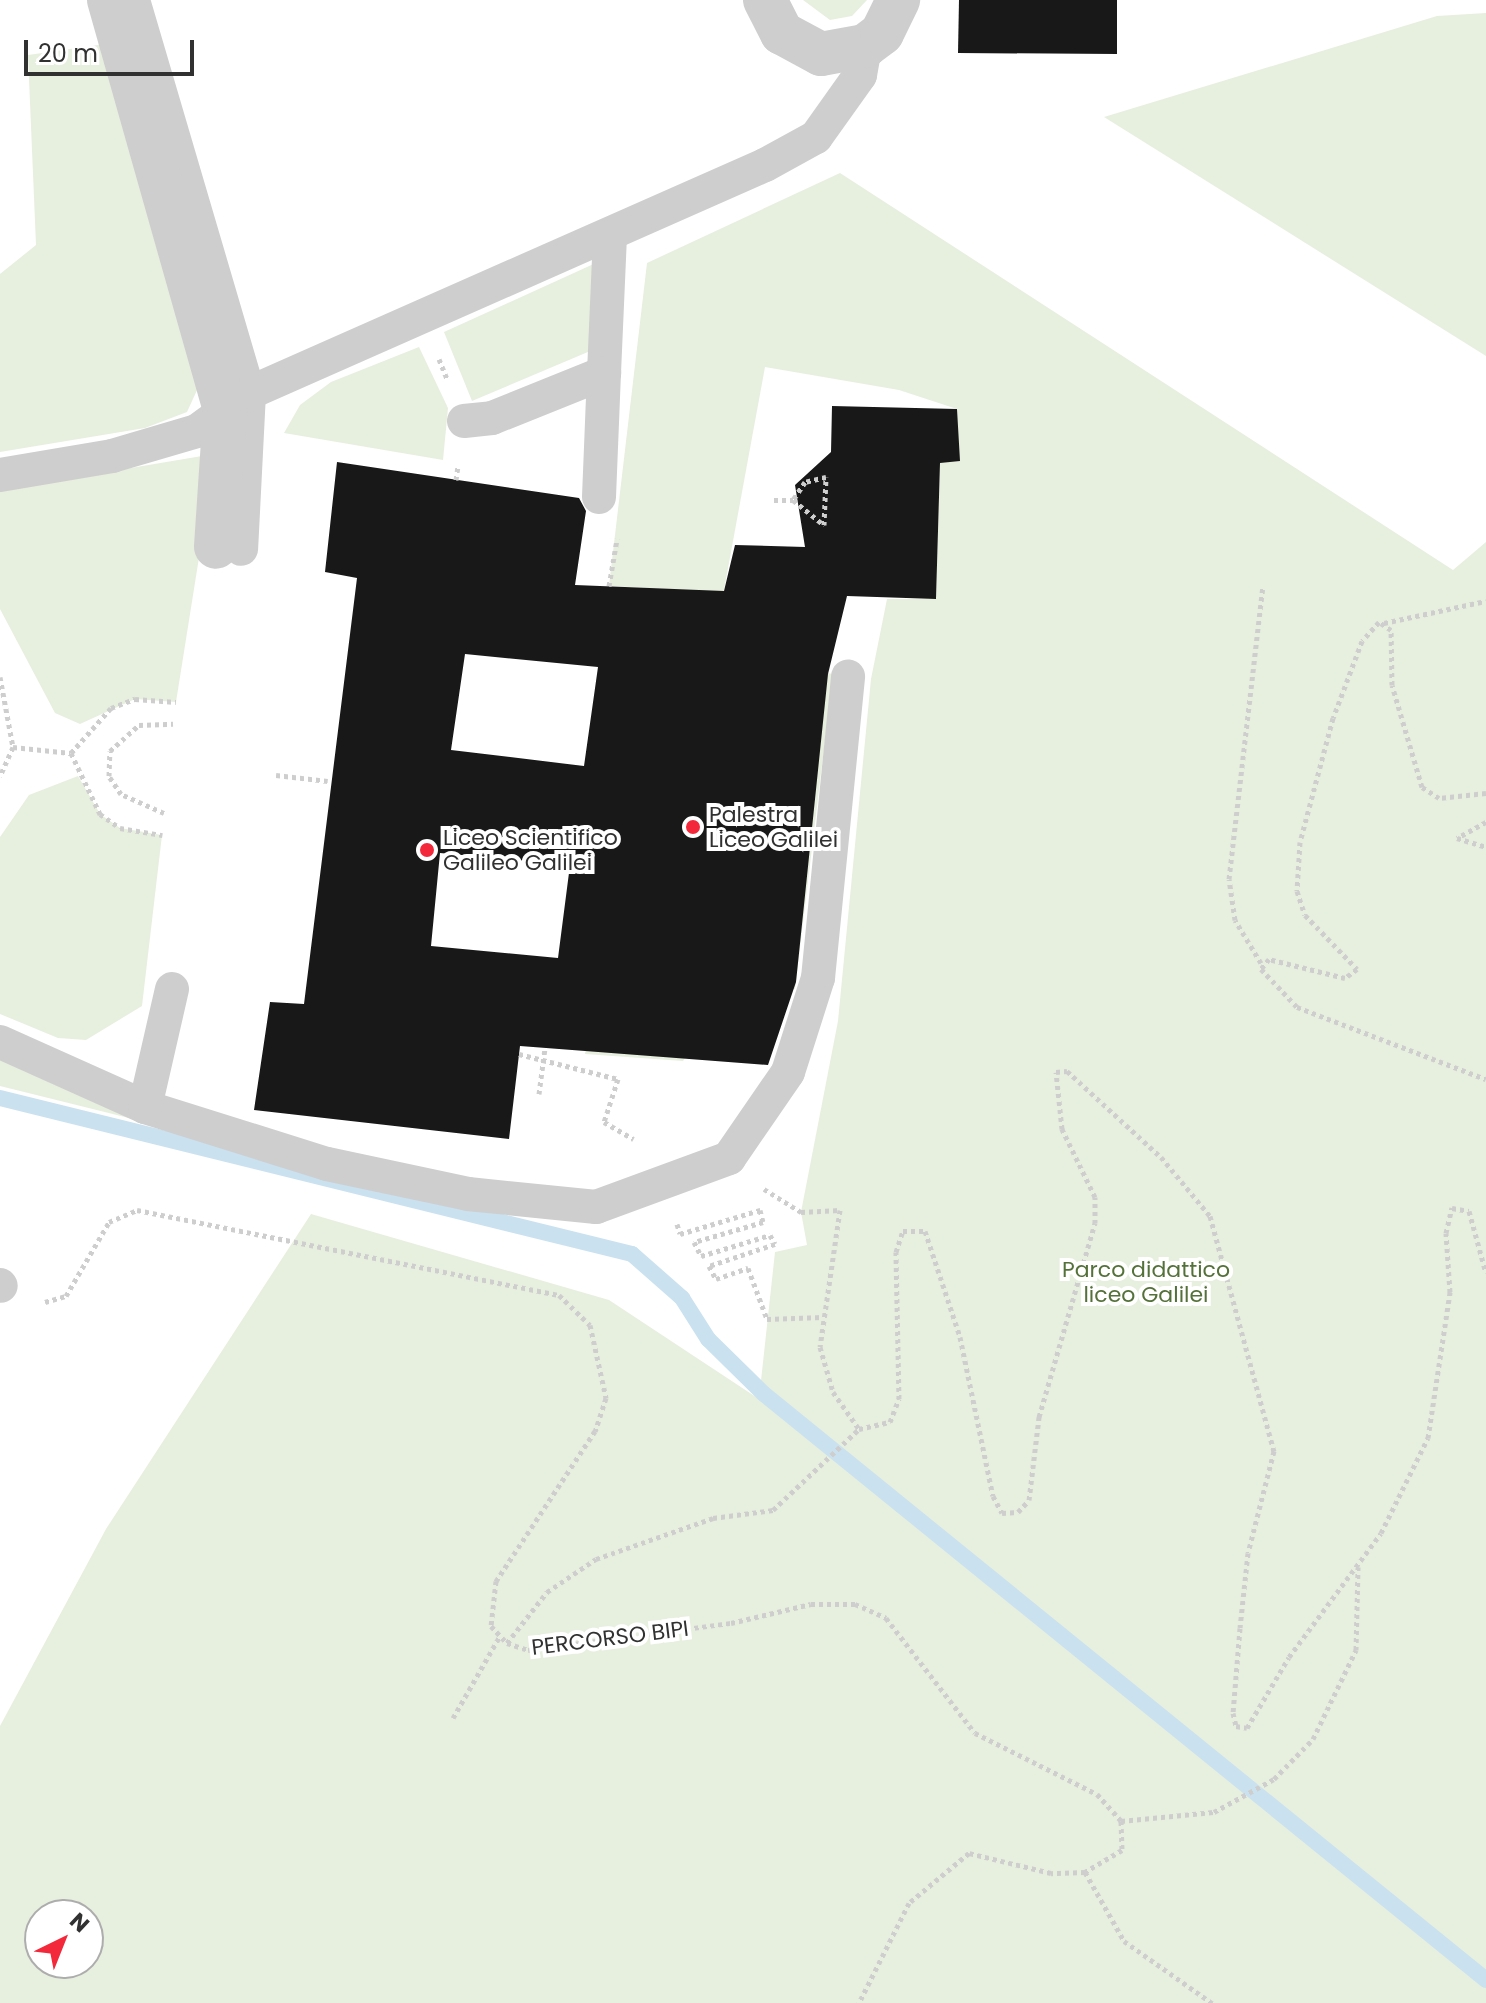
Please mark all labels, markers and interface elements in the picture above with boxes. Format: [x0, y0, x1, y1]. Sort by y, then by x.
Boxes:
scale bar [28, 24, 198, 74]
text: 20 m [38, 37, 98, 70]
place label: Palestra Liceo Galilei [709, 801, 838, 852]
marker: Palestra Liceo Galilei [684, 818, 702, 836]
place label: Liceo Scientifico Galileo Galilei [443, 824, 618, 876]
marker: Liceo Scientifico Galileo Galilei [418, 841, 436, 859]
park label: Parco didattico liceo Galilei [1062, 1256, 1230, 1308]
street label: PERCORSO BIPI [530, 1615, 690, 1661]
north arrow [24, 1899, 104, 1979]
text: N [63, 1906, 96, 1940]

